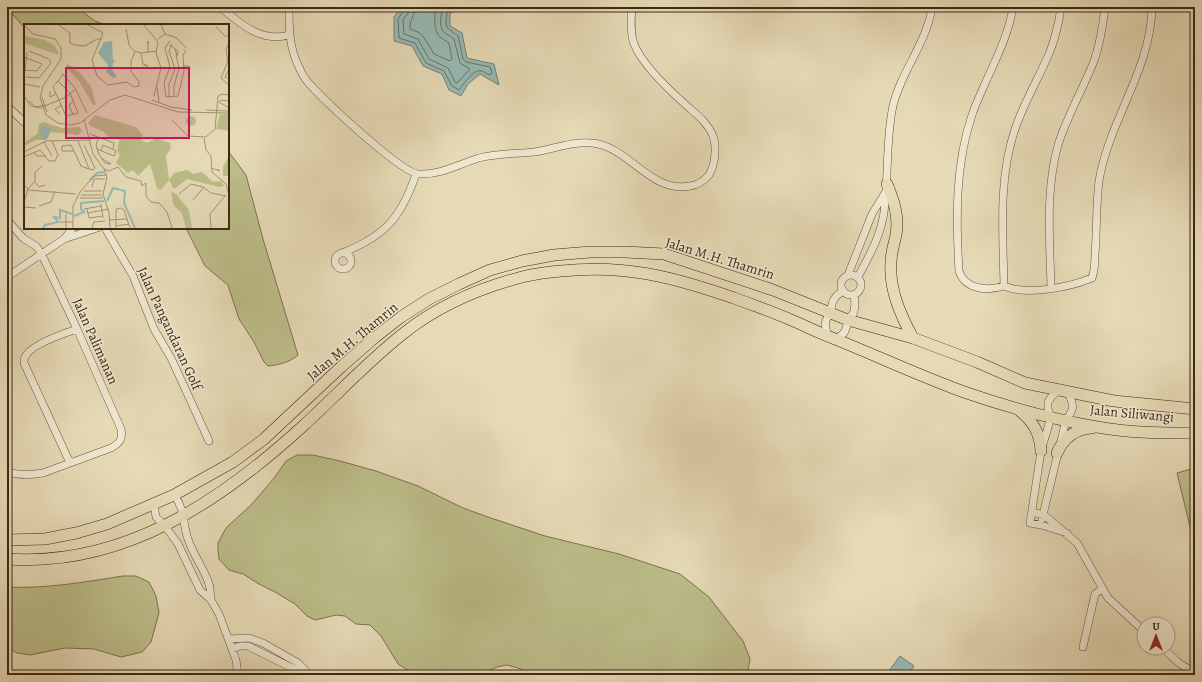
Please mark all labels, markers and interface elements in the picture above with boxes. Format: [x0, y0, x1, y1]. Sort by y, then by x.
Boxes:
inset map [24, 24, 229, 229]
street label: Jalan M.H. Thamrin [663, 233, 777, 284]
street label: Jalan Pangandaran Golf [133, 263, 207, 395]
street label: Jalan Palimanan [68, 295, 123, 388]
street label: Jalan M.H. Thamrin [303, 298, 402, 385]
street label: Jalan Siliwangi [1089, 400, 1175, 427]
north arrow [1136, 616, 1176, 656]
text: U [1152, 619, 1160, 634]

